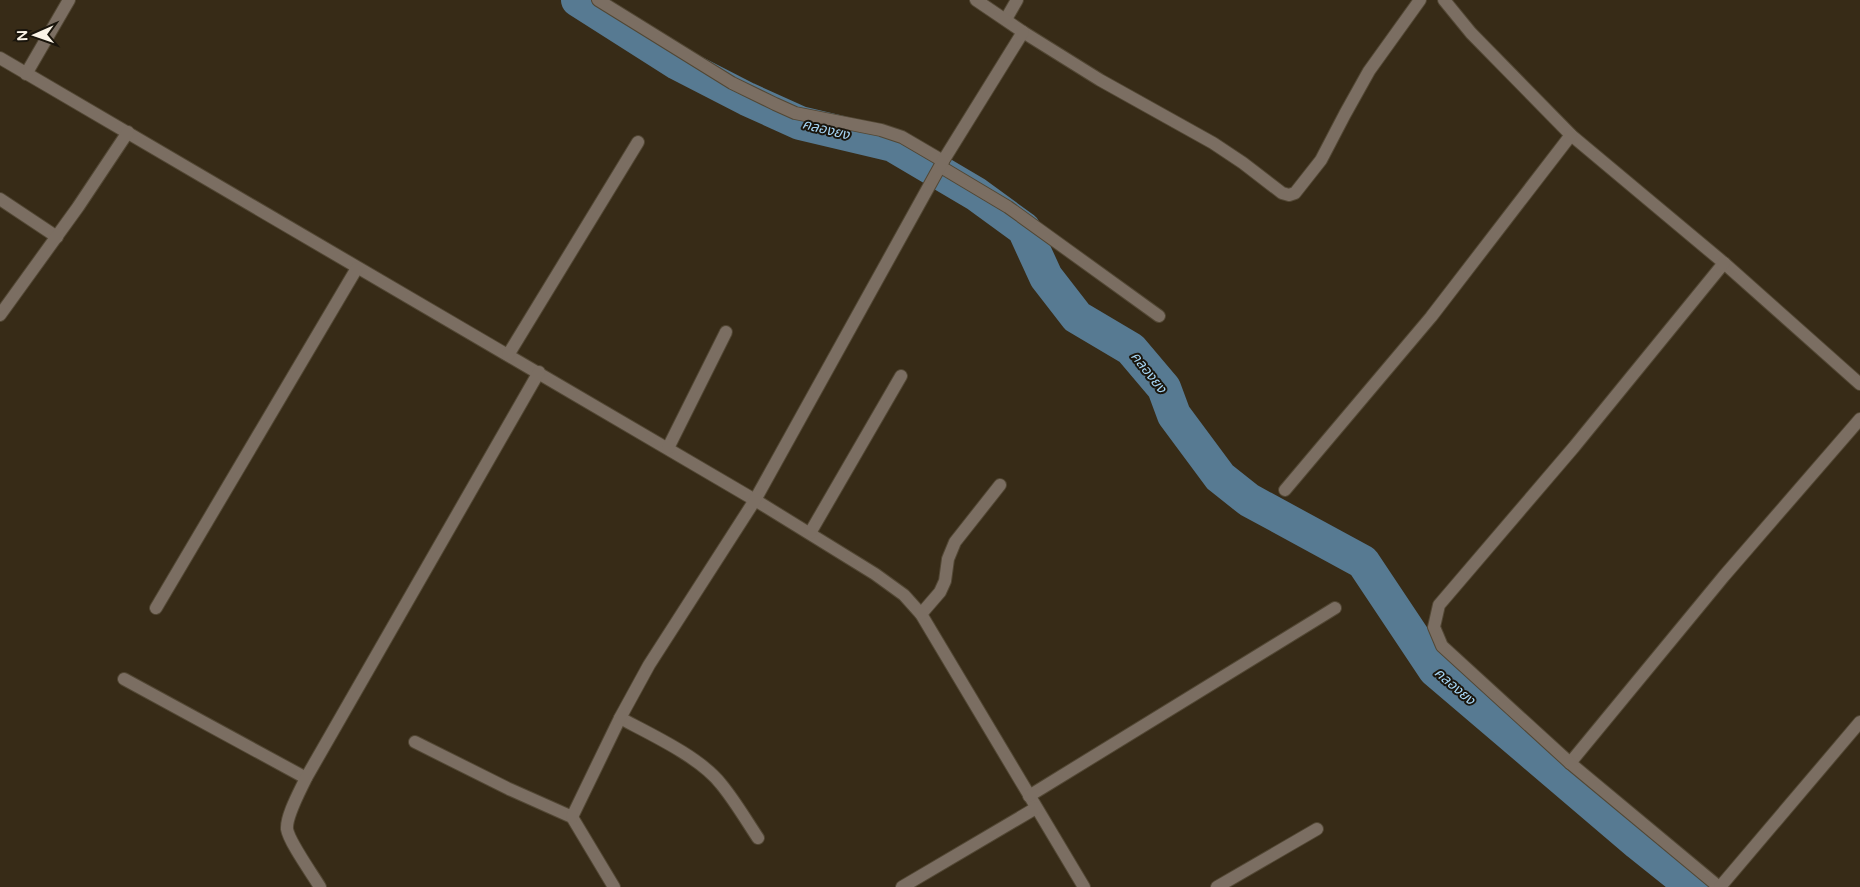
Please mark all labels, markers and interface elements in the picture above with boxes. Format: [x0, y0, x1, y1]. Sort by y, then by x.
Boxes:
north arrow [10, 10, 60, 60]
text: N [14, 30, 31, 41]
water label: คลองยง [801, 115, 853, 144]
water label: คลองยง [1127, 348, 1171, 398]
water label: คลองยง [1431, 664, 1479, 710]

